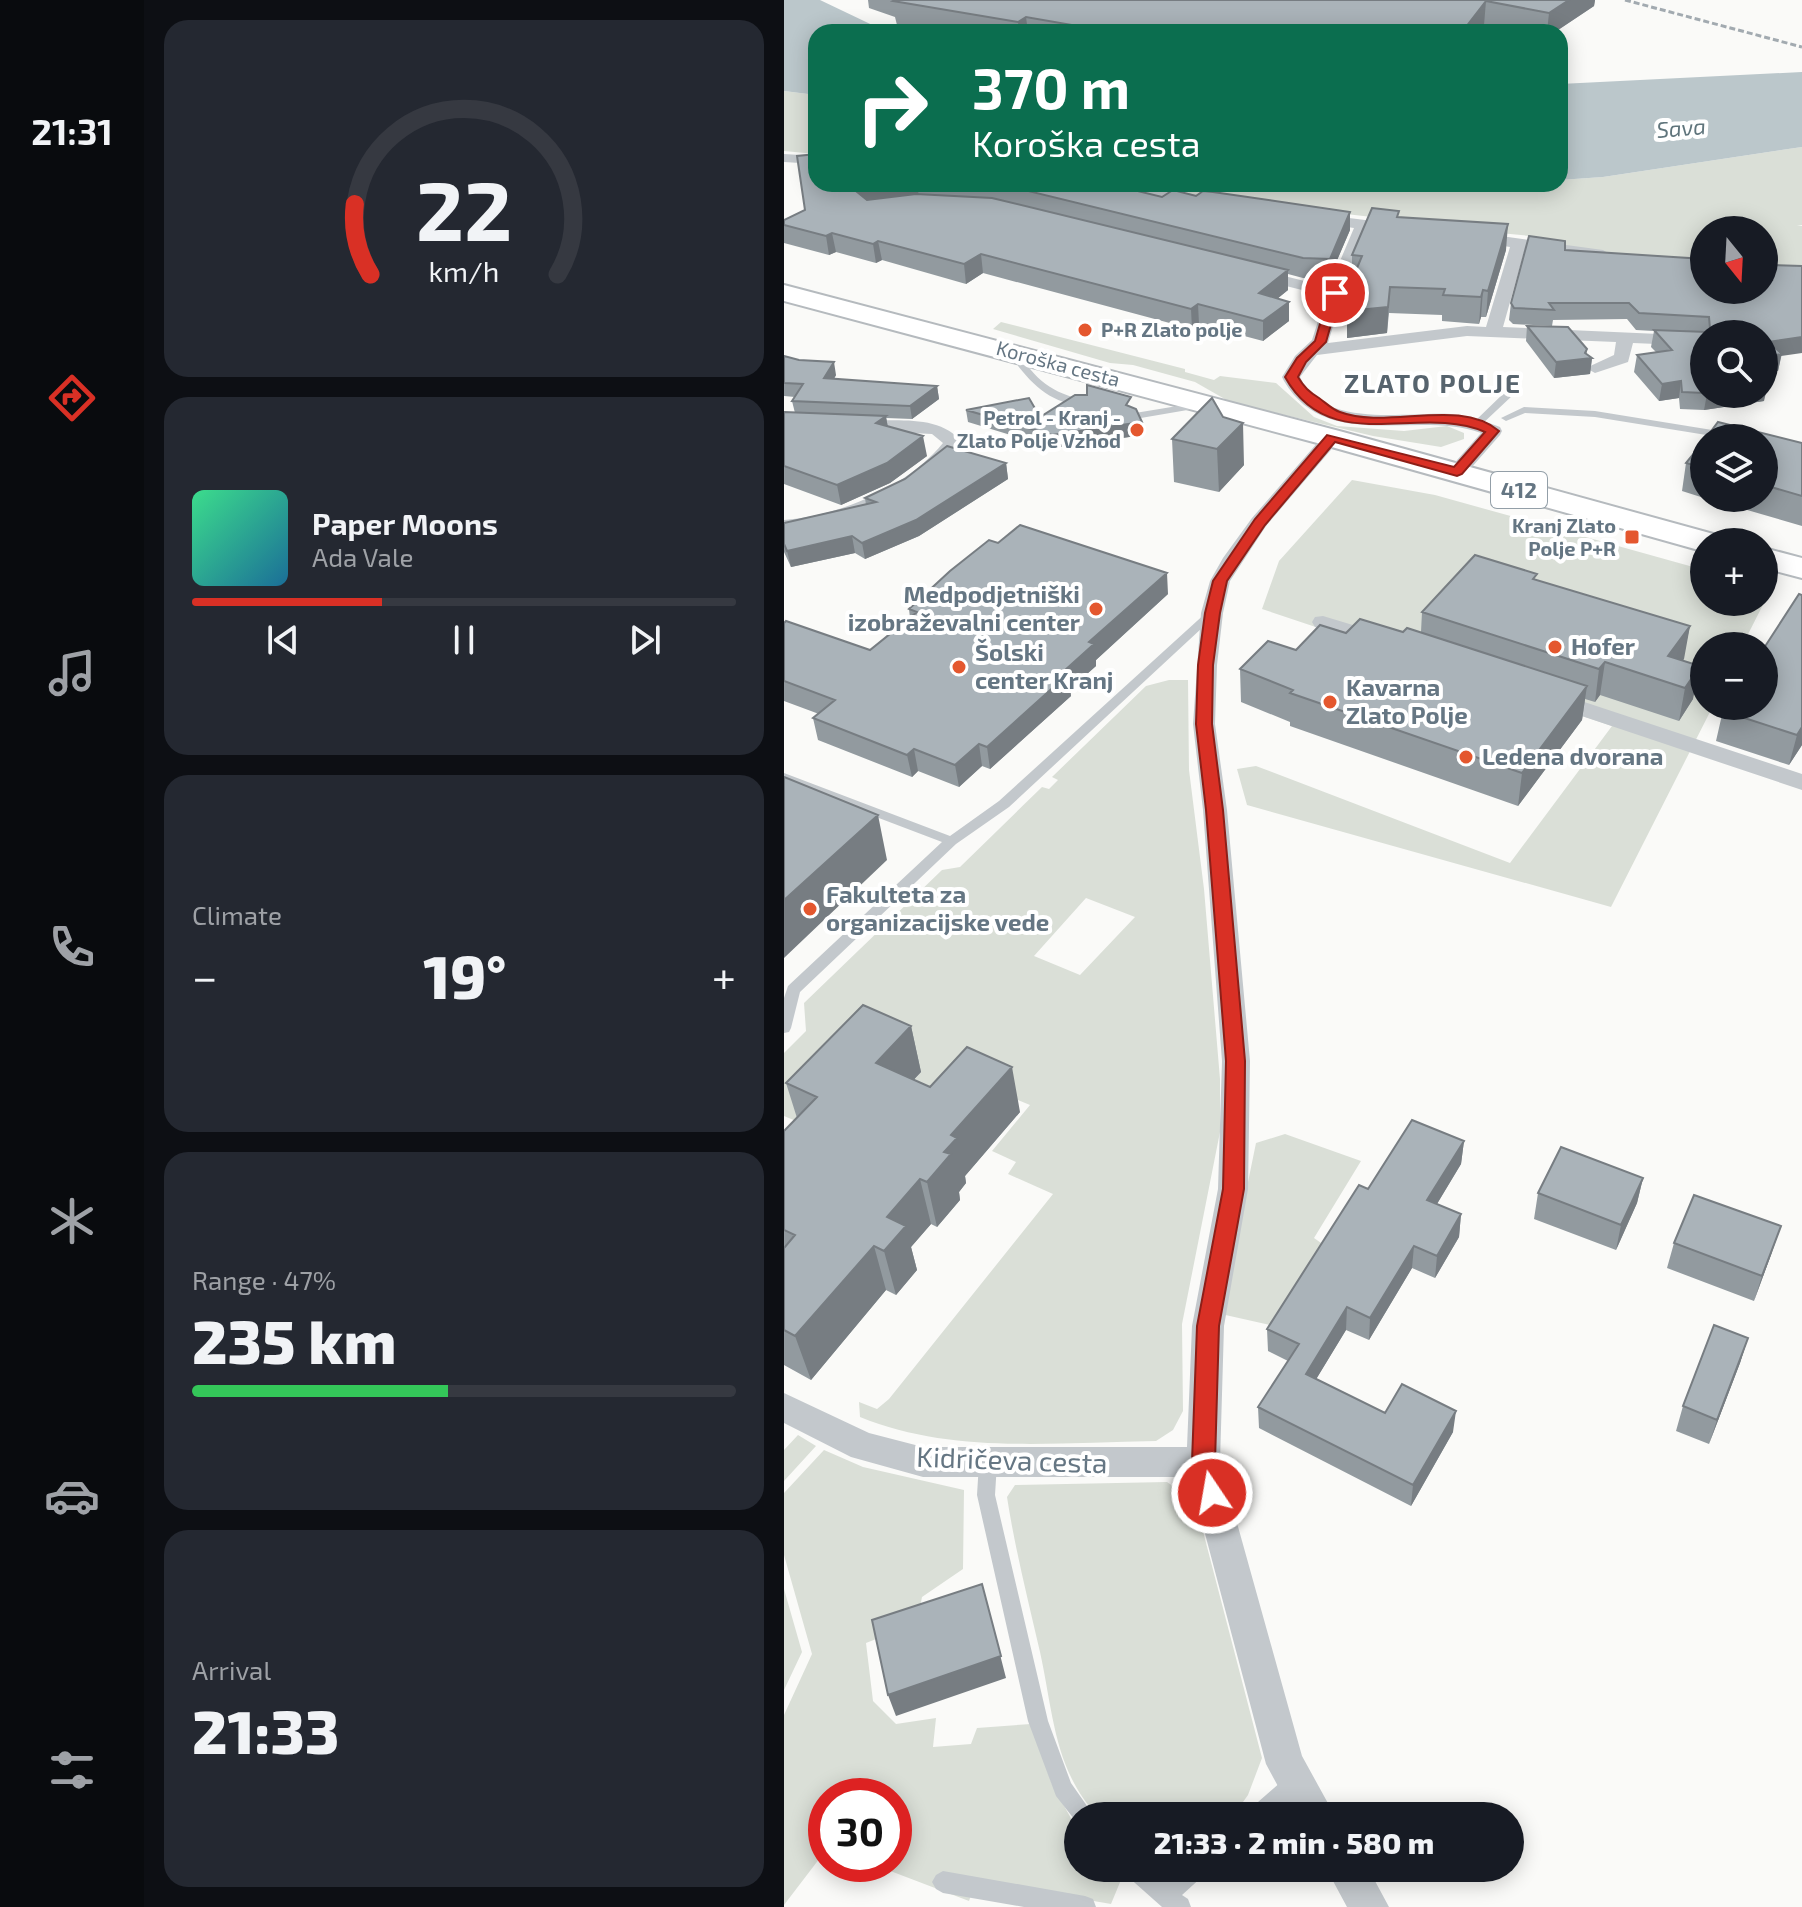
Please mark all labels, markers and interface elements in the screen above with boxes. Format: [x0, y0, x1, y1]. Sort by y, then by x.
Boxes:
text: 370 m [972, 53, 1130, 120]
icon: right [840, 56, 944, 160]
text: 21:31 [31, 109, 113, 152]
water label: Sava [1655, 112, 1707, 142]
text: Koroška cesta [972, 121, 1201, 164]
text: 22 [416, 157, 512, 257]
north arrow [1690, 216, 1778, 304]
map controls [1690, 216, 1778, 720]
text: km/h [429, 253, 499, 288]
pin [1301, 259, 1369, 327]
icon: arrive [1313, 271, 1357, 315]
place label: P+R Zlato polje [1101, 317, 1243, 341]
button: search [1690, 320, 1778, 408]
marker: P+R Zlato polje [1076, 321, 1094, 339]
street label: Koroška cesta [994, 335, 1123, 391]
district label: ZLATO POLJE [1344, 367, 1522, 398]
icon: directions [44, 370, 100, 426]
place label: Petrol - Kranj - Zlato Polje Vzhod [957, 405, 1121, 452]
marker: Petrol - Kranj - Zlato Polje Vzhod [1128, 421, 1146, 439]
button: layers [1690, 424, 1778, 512]
road number: 412 [1491, 472, 1547, 508]
text: Paper Moons [312, 505, 498, 541]
place label: Kranj Zlato Polje P+R [1512, 513, 1616, 560]
marker: Kranj Zlato Polje P+R [1623, 528, 1641, 546]
button: + [1690, 528, 1778, 616]
text: Ada Vale [312, 541, 414, 572]
place label: Medpodjetniški izobraževalni center [848, 579, 1081, 636]
marker: Medpodjetniški izobraževalni center [1087, 600, 1105, 618]
icon: previous [261, 618, 305, 662]
icon: pause [442, 618, 486, 662]
icon: next [623, 618, 667, 662]
place label: Hofer [1571, 631, 1636, 660]
button: − [1690, 632, 1778, 720]
place label: Šolski center Kranj [975, 637, 1114, 694]
marker: Hofer [1546, 638, 1564, 656]
icon: music [44, 645, 100, 701]
marker: Šolski center Kranj [950, 658, 968, 676]
place label: Kavarna Zlato Polje [1346, 672, 1468, 729]
marker: Kavarna Zlato Polje [1321, 693, 1339, 711]
place label: Ledena dvorana [1482, 741, 1663, 770]
marker: Ledena dvorana [1457, 748, 1475, 766]
place label: Fakulteta za organizacijske vede [826, 879, 1049, 936]
text: Climate [192, 899, 282, 930]
marker: Fakulteta za organizacijske vede [801, 900, 819, 918]
icon: phone [44, 919, 100, 975]
text: 19° [423, 939, 506, 1011]
text: − [192, 949, 218, 1002]
text: + [712, 949, 736, 1002]
icon: climate [44, 1193, 100, 1249]
text: Range · 47% [192, 1264, 336, 1295]
text: 235 km [192, 1304, 396, 1376]
street label: Kidričeva cesta [916, 1439, 1108, 1479]
position arrow [1170, 1451, 1254, 1535]
icon: car [44, 1468, 100, 1524]
text: Arrival [192, 1654, 271, 1685]
text: 21:33 [192, 1694, 339, 1766]
icon: filters [44, 1742, 100, 1798]
speed limit sign: 30 [808, 1778, 912, 1882]
text: 21:33 · 2 min · 580 m [1154, 1824, 1434, 1860]

